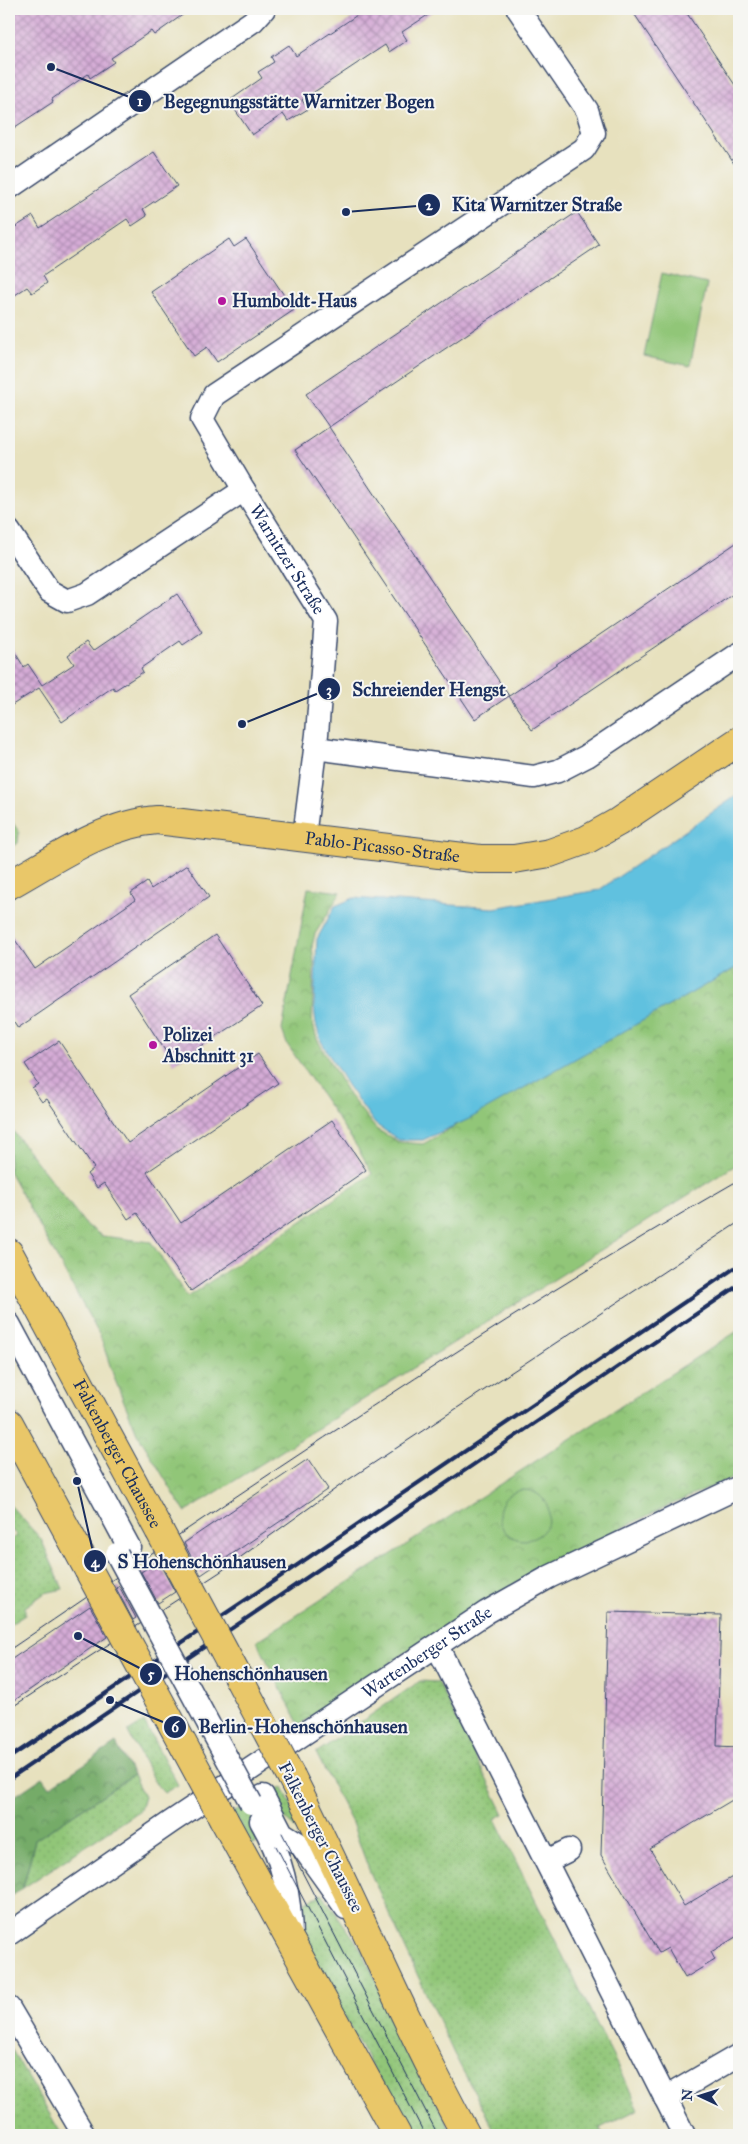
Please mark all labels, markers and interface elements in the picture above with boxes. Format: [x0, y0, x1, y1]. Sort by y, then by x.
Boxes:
callout: Begegnungsstätte Warnitzer Bogen [128, 84, 444, 118]
text: Begegnungsstätte Warnitzer Bogen [163, 90, 435, 114]
text: 1 [137, 92, 143, 110]
callout: Kita Warnitzer Straße [417, 188, 632, 222]
text: Kita Warnitzer Straße [452, 193, 622, 216]
text: 2 [425, 196, 433, 214]
place label: Humboldt-Haus [232, 290, 357, 312]
marker: Humboldt-Haus [216, 295, 228, 307]
street label: Warnitzer Straße [245, 500, 330, 619]
callout: Schreiender Hengst [317, 672, 515, 706]
text: Schreiender Hengst [352, 678, 506, 702]
text: 3 [326, 681, 332, 700]
street label: Pablo-Picasso-Straße [304, 827, 461, 867]
place label: Polizei Abschnitt 31 [162, 1024, 254, 1068]
marker: Polizei Abschnitt 31 [147, 1039, 159, 1051]
street label: Falkenberger Chaussee [68, 1375, 167, 1532]
callout: S Hohenschönhausen [83, 1544, 297, 1578]
text: S Hohenschönhausen [118, 1550, 287, 1573]
text: 4 [91, 1553, 100, 1572]
street label: Wartenberger Straße [358, 1601, 496, 1703]
callout: Hohenschönhausen [139, 1657, 338, 1691]
text: Hohenschönhausen [174, 1662, 329, 1685]
text: 5 [148, 1665, 155, 1683]
callout: Berlin-Hohenschönhausen [163, 1710, 418, 1744]
text: Berlin-Hohenschönhausen [198, 1715, 409, 1738]
text: 6 [171, 1718, 180, 1736]
street label: Falkenberger Chaussee [273, 1758, 369, 1917]
north arrow [676, 2072, 726, 2122]
text: N [679, 2088, 696, 2102]

